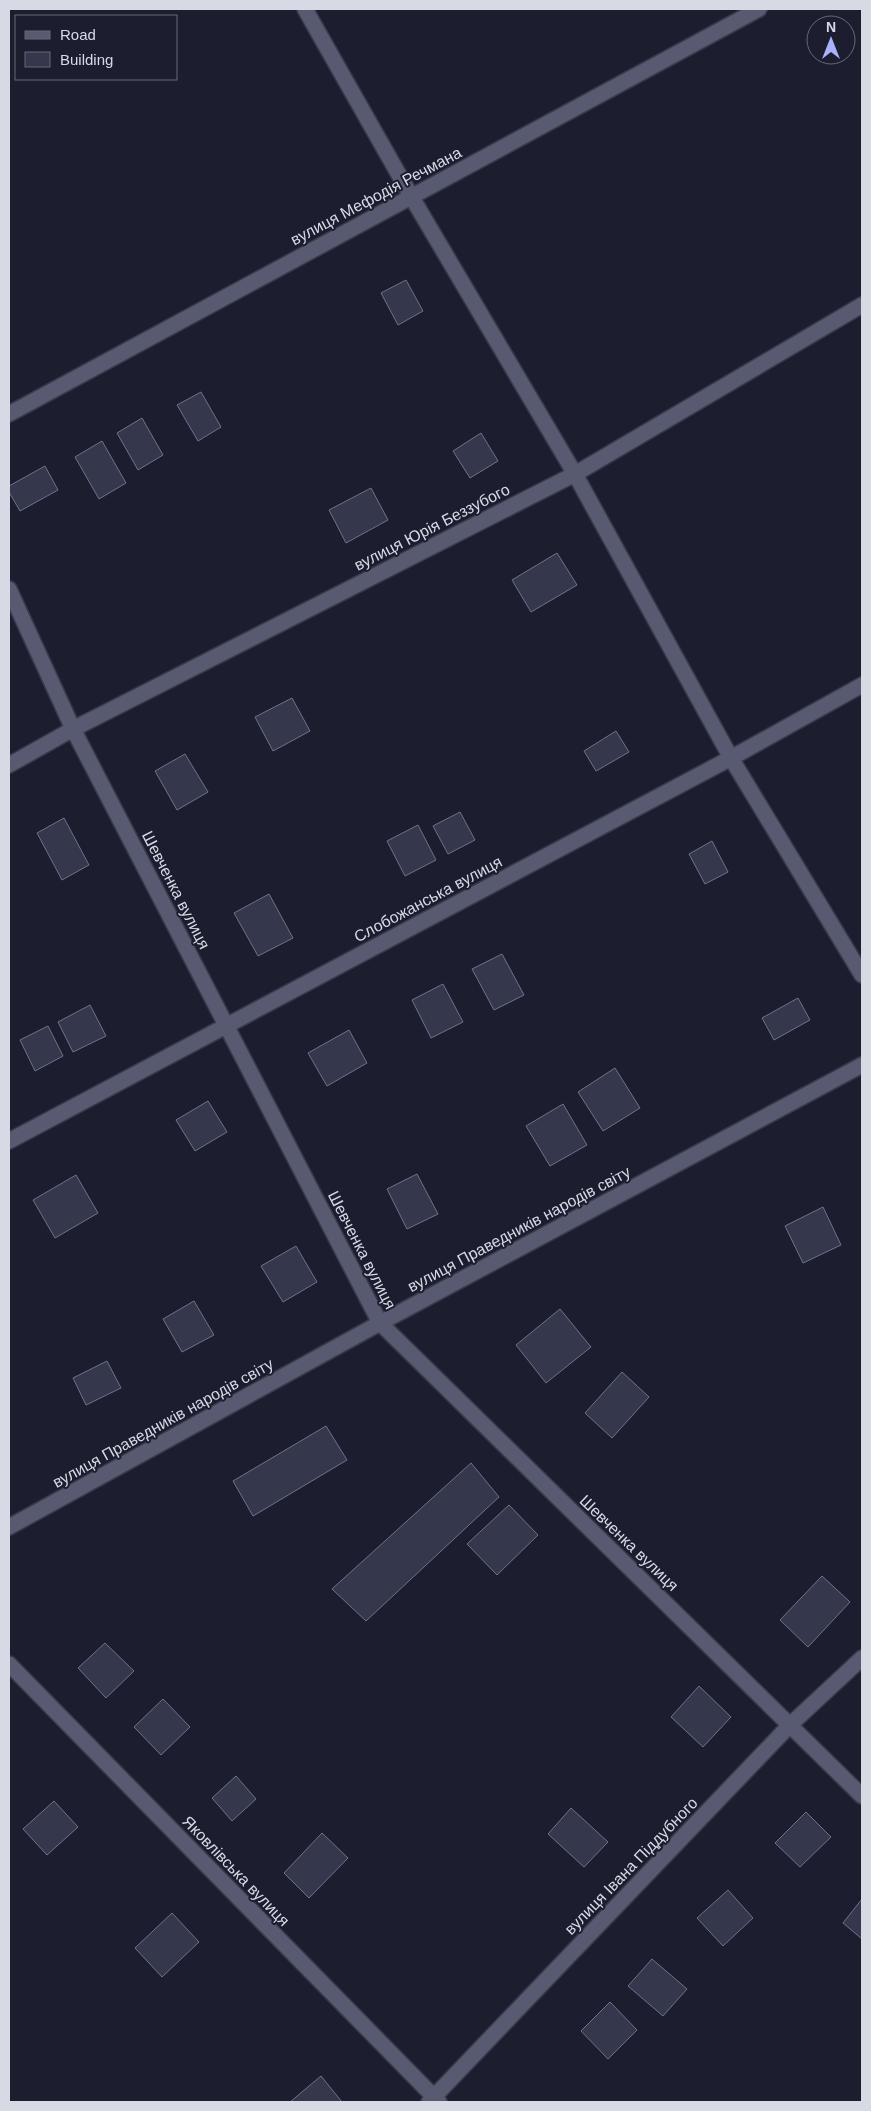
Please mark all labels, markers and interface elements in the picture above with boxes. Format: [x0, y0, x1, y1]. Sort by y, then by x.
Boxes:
legend [15, 15, 178, 80]
north arrow [806, 15, 856, 65]
text: N [826, 19, 836, 35]
text: Road [60, 26, 96, 43]
text: Building [60, 51, 113, 68]
street label: вулиця Мефодія Речмана [288, 144, 464, 248]
street label: вулиця Юрія Беззубого [351, 480, 513, 574]
street label: Шевченка вулиця [139, 828, 213, 952]
street label: Слобожанська вулиця [351, 853, 505, 945]
street label: вулиця Праведників народів світу [405, 1163, 633, 1295]
street label: Шевченка вулиця [325, 1188, 399, 1312]
street label: вулиця Праведників народів світу [50, 1355, 276, 1491]
street label: Шевченка вулиця [576, 1492, 682, 1594]
street label: вулиця Івана Піддубного [561, 1794, 701, 1938]
street label: Яковлівська вулиця [179, 1813, 293, 1929]

